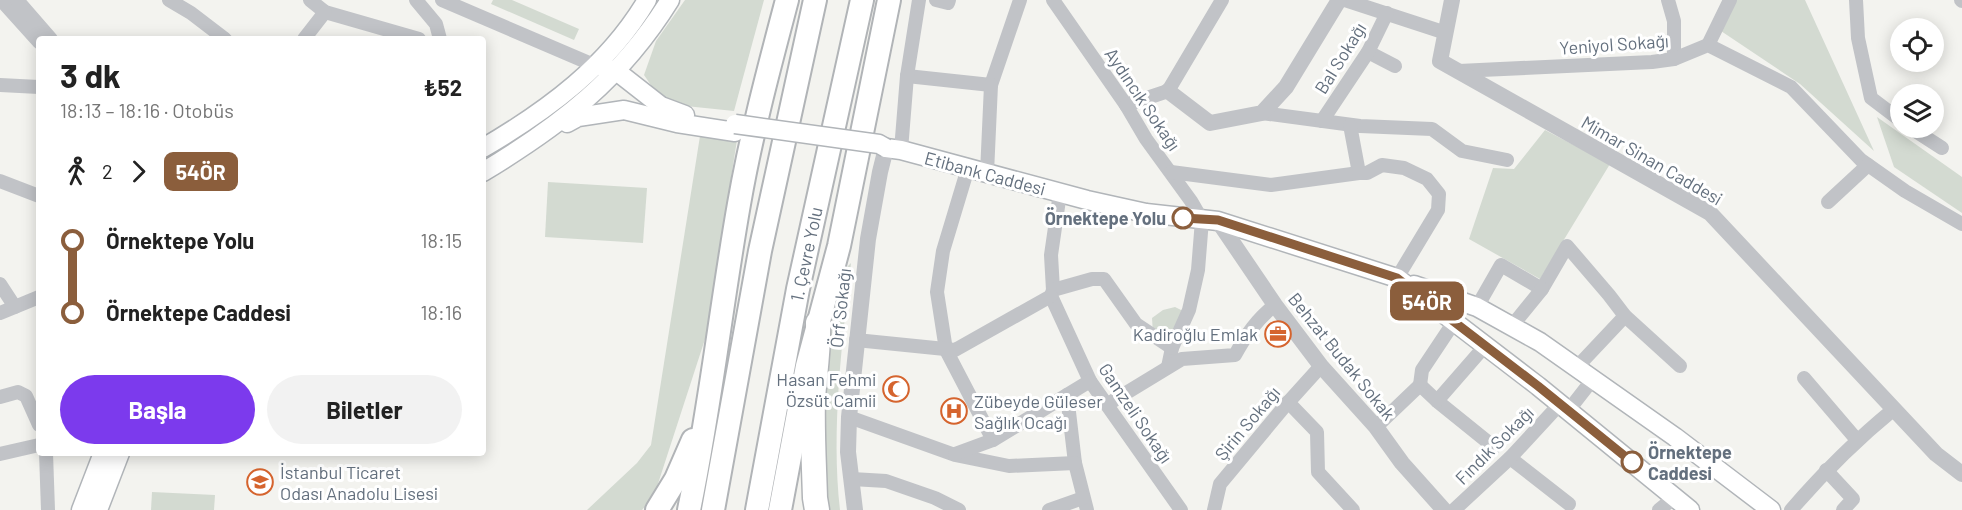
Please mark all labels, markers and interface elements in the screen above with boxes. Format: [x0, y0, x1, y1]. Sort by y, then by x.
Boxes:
street label: Bal Sokağı [1309, 18, 1371, 98]
map controls [1890, 18, 1944, 138]
button: locate [1890, 18, 1944, 72]
street label: Yeniyol Sokağı [1559, 29, 1669, 59]
street label: Aydıncık Sokağı [1101, 43, 1185, 155]
text: 3 dk [60, 55, 121, 95]
text: ₺52 [424, 74, 462, 100]
button: layers [1890, 84, 1944, 138]
text: 18:13 – 18:16 · Otobüs [60, 98, 234, 122]
street label: Mimar Sinan Caddesi [1578, 111, 1726, 209]
street label: Etibank Caddesi [922, 146, 1048, 200]
icon: walk [60, 155, 93, 188]
icon: forward [122, 155, 155, 188]
text: 2 [102, 159, 113, 183]
text: 54ÖR [176, 159, 226, 184]
street label: 1. Çevre Yolu [785, 205, 827, 303]
place label: Örnektepe Yolu [1045, 207, 1166, 229]
marker: Örnektepe Yolu [1172, 207, 1194, 229]
text: Örnektepe Yolu [106, 227, 254, 253]
text: 18:15 [421, 228, 462, 252]
street label: Örf Sokağı [825, 267, 855, 349]
line badge: 54ÖR [1385, 282, 1469, 320]
street label: Behzat Budak Sokak [1284, 288, 1400, 424]
text: 54ÖR [1402, 289, 1452, 314]
text: Örnektepe Caddesi [106, 299, 291, 325]
text: 18:16 [421, 300, 462, 324]
office icon: Kadiroğlu Emlak [1263, 319, 1293, 349]
place label: Kadiroğlu Emlak [1133, 323, 1258, 345]
street label: Gamzeli Sokağı [1094, 359, 1178, 467]
place label: Hasan Fehmi Özsüt Camii [776, 368, 876, 411]
mosque icon: Hasan Fehmi Özsüt Camii [881, 374, 911, 404]
button: Başla [60, 375, 255, 444]
button: Biletler [267, 375, 462, 444]
street label: Şirin Sokağı [1210, 382, 1284, 464]
place label: Zübeyde Güleser Sağlık Ocağı [974, 390, 1103, 433]
hospital icon: Zübeyde Güleser Sağlık Ocağı [939, 396, 969, 426]
street label: Fındık Sokağı [1450, 401, 1538, 489]
place label: Örnektepe Caddesi [1648, 441, 1732, 484]
marker: Örnektepe Caddesi [1621, 451, 1643, 473]
place label: İstanbul Ticaret Odası Anadolu Lisesi [280, 461, 438, 504]
school or university icon: İstanbul Ticaret Odası Anadolu Lisesi [245, 467, 275, 497]

